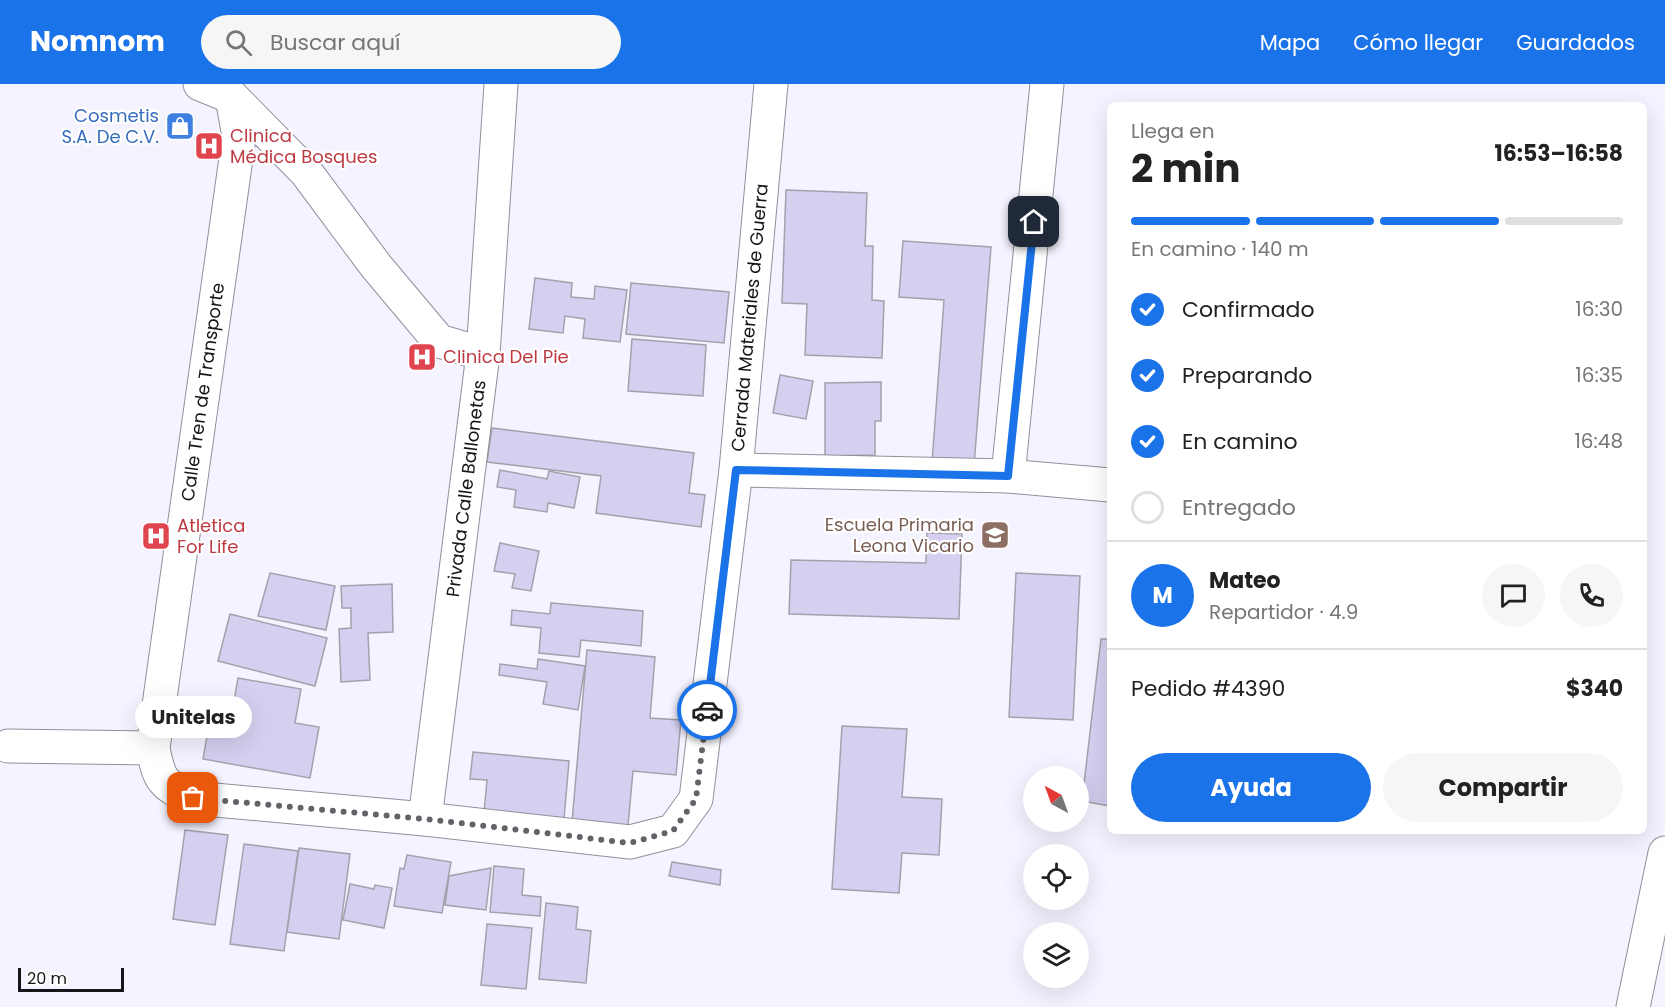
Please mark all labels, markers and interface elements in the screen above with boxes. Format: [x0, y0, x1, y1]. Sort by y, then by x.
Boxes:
search box [201, 15, 621, 69]
text: Nomnom [30, 22, 165, 61]
icon: search [222, 26, 255, 59]
text: Buscar aquí [270, 27, 401, 58]
text: Mapa [1260, 28, 1320, 57]
text: Cómo llegar [1353, 28, 1483, 57]
text: Guardados [1516, 28, 1635, 57]
place label: Cosmetis S.A. De C.V. [62, 103, 159, 149]
shop icon: Cosmetis S.A. De C.V. [164, 110, 196, 142]
text: Llega en [1131, 117, 1215, 145]
place label: Clinica Médica Bosques [230, 123, 377, 169]
hospital icon: Clinica Médica Bosques [193, 130, 225, 162]
text: 16:53–16:58 [1494, 138, 1623, 169]
text: 2 min [1131, 141, 1241, 196]
street label: Cerrada Materiales de Guerra [725, 182, 774, 453]
pin [1008, 196, 1059, 247]
icon: home [1017, 205, 1050, 238]
text: En camino · 140 m [1131, 235, 1309, 263]
street label: Calle Tren de Transporte [175, 281, 230, 503]
icon: check [1131, 293, 1164, 326]
text: Confirmado [1182, 294, 1315, 325]
text: 16:30 [1575, 295, 1623, 323]
hospital icon: Clinica Del Pie [406, 341, 438, 373]
place label: Clinica Del Pie [443, 344, 569, 369]
icon: check [1131, 359, 1164, 392]
text: Preparando [1182, 360, 1312, 391]
text: 16:35 [1575, 361, 1623, 389]
street label: Privada Calle Ballonetas [440, 379, 492, 598]
icon: check [1131, 425, 1164, 458]
text: En camino [1182, 426, 1298, 457]
text: 16:48 [1574, 427, 1623, 455]
text: Entregado [1182, 492, 1296, 523]
place label: Escuela Primaria Leona Vicario [825, 512, 974, 558]
place label: Atletica For Life [177, 513, 245, 559]
school or university icon: Escuela Primaria Leona Vicario [979, 519, 1011, 551]
hospital icon: Atletica For Life [140, 520, 172, 552]
button: chat [1482, 564, 1545, 627]
button: phone [1560, 564, 1623, 627]
text: Mateo [1209, 565, 1281, 596]
text: M [1152, 580, 1173, 611]
text: Repartidor · 4.9 [1209, 598, 1358, 626]
text: Pedido #4390 [1131, 673, 1285, 704]
text: $340 [1566, 673, 1623, 704]
courier [677, 680, 737, 740]
icon: car [691, 694, 724, 727]
callout: Unitelas [134, 696, 252, 738]
text: Unitelas [151, 703, 236, 731]
button: Ayuda [1131, 753, 1371, 822]
button: Compartir [1383, 753, 1623, 822]
north arrow [1023, 766, 1089, 832]
map controls [1023, 766, 1089, 988]
pin [167, 772, 218, 823]
icon: bag [176, 781, 209, 814]
button: locate [1023, 844, 1089, 910]
button: layers [1023, 922, 1089, 988]
scale bar [18, 965, 124, 992]
text: 20 m [27, 967, 67, 990]

